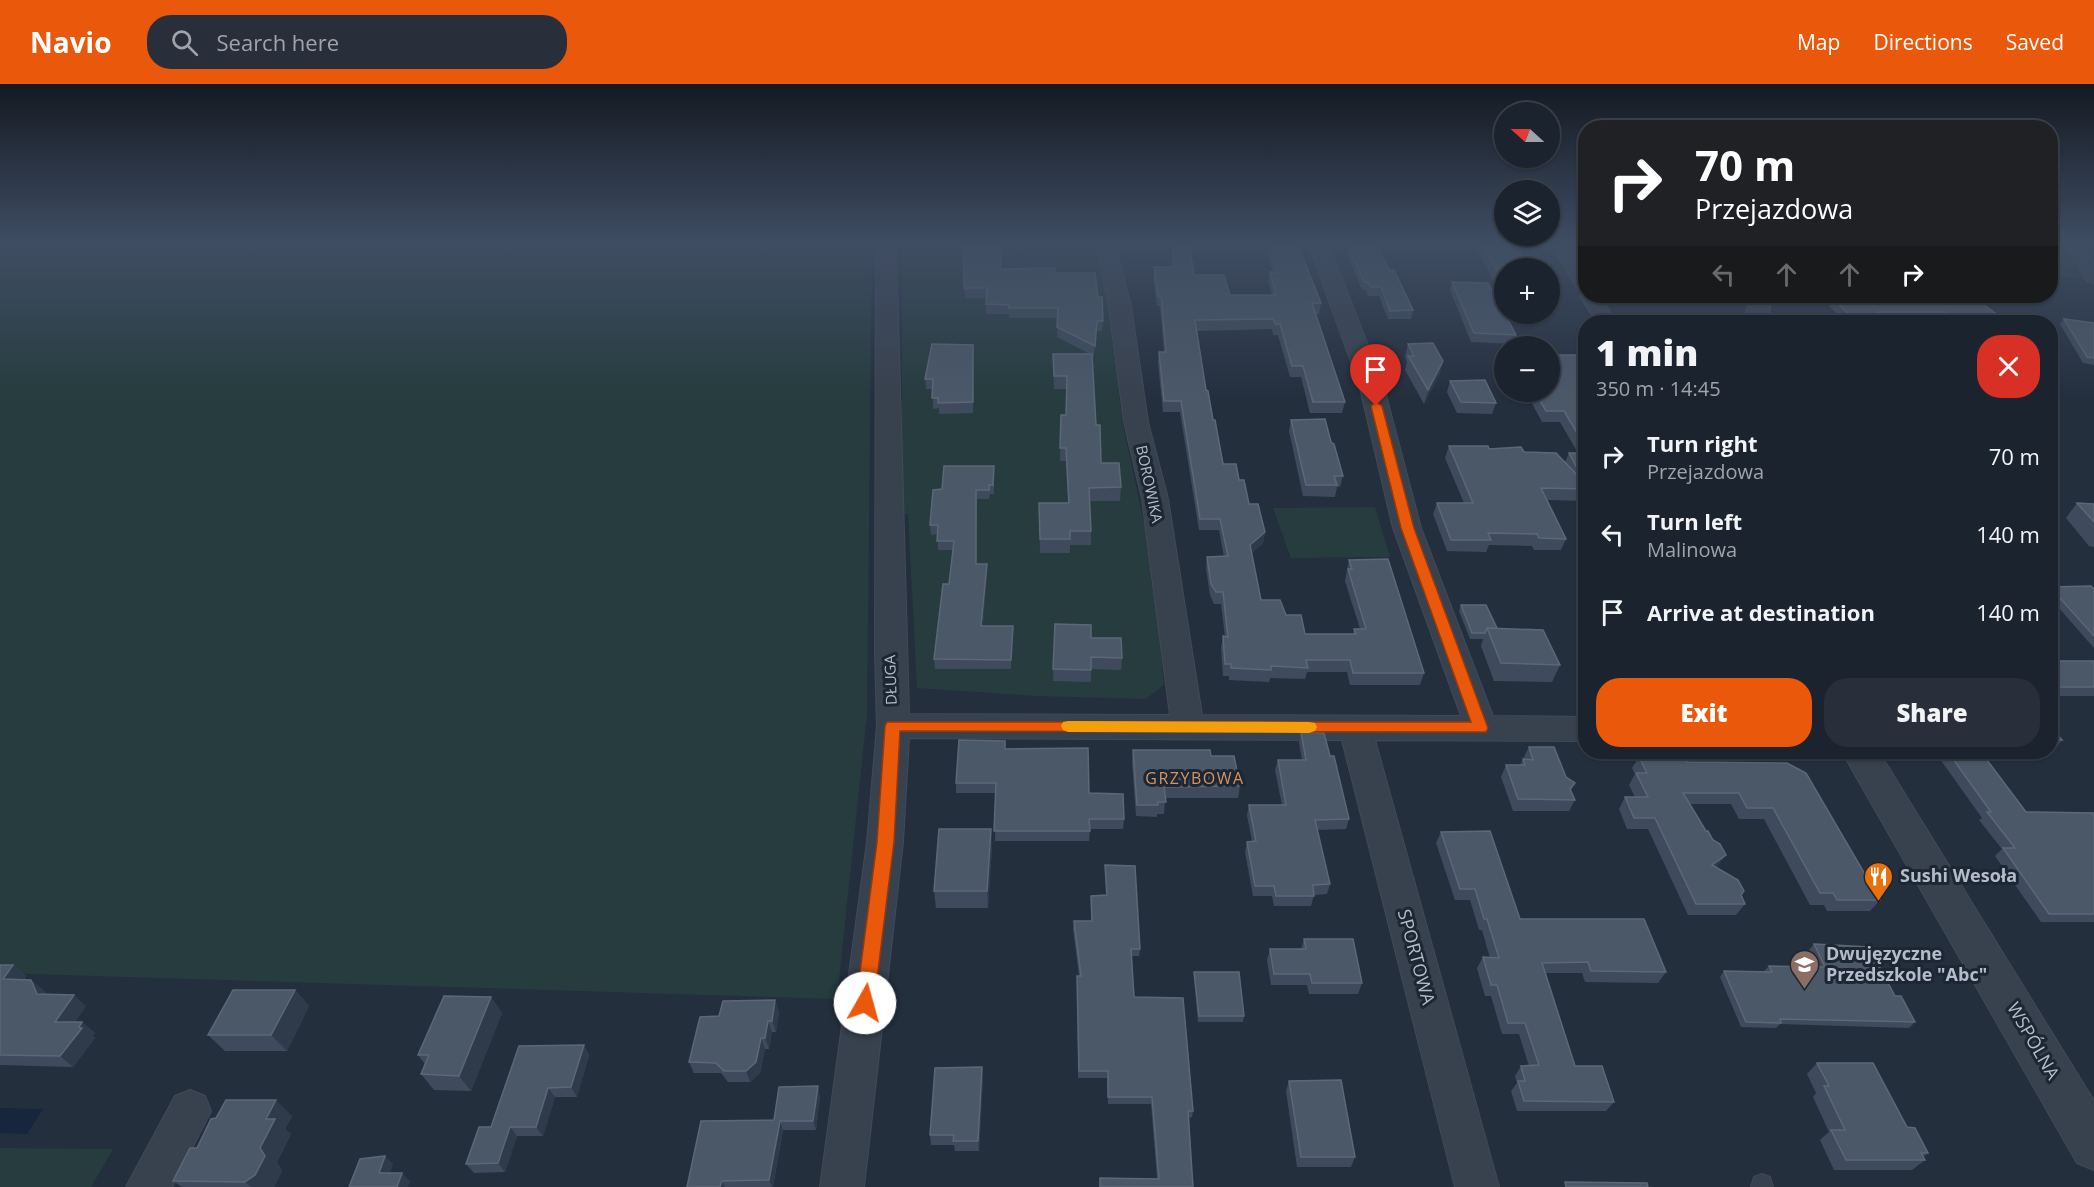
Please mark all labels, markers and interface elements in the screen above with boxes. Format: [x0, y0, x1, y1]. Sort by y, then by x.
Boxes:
search box [147, 15, 567, 69]
text: Navio [30, 23, 111, 61]
icon: search [168, 26, 201, 59]
text: Search here [216, 27, 339, 57]
text: Map [1797, 28, 1840, 56]
text: Directions [1873, 28, 1973, 56]
text: Saved [2006, 28, 2064, 56]
north arrow [1494, 102, 1560, 168]
map controls [1494, 102, 1560, 402]
text: 70 m [1695, 136, 1795, 193]
icon: right [1596, 144, 1674, 222]
button: layers [1494, 180, 1560, 246]
text: Przejazdowa [1695, 190, 1853, 227]
button: + [1494, 258, 1560, 324]
icon: left [1707, 258, 1740, 291]
icon: ahead [1770, 258, 1803, 291]
icon: ahead [1833, 258, 1866, 291]
icon: right [1896, 258, 1929, 291]
text: 1 min [1596, 328, 1698, 377]
button: close [1977, 335, 2040, 398]
button: − [1494, 336, 1560, 402]
pin [1350, 344, 1401, 406]
icon: arrive [1359, 353, 1392, 386]
text: 350 m · 14:45 [1596, 375, 1721, 402]
text: Turn right [1647, 428, 1758, 458]
icon: right [1596, 440, 1629, 473]
text: 70 m [1989, 441, 2040, 471]
street label: BOROWIKA [1132, 443, 1168, 525]
text: Przejazdowa [1647, 458, 1764, 485]
text: Turn left [1647, 506, 1742, 536]
icon: left [1596, 518, 1629, 551]
text: 140 m [1976, 519, 2040, 549]
text: Malinowa [1647, 536, 1737, 563]
icon: arrive [1596, 596, 1629, 629]
text: Arrive at destination [1647, 597, 1875, 627]
text: 140 m [1976, 597, 2040, 627]
street label: DŁUGA [879, 654, 901, 705]
button: Exit [1596, 678, 1812, 747]
button: Share [1824, 678, 2040, 747]
district label: GRZYBOWA [1145, 767, 1245, 789]
restaurant icon: Sushi Wesoła [1863, 860, 1895, 902]
place label: Sushi Wesoła [1900, 863, 2017, 887]
street label: SPORTOWA [1393, 906, 1441, 1008]
place label: Dwujęzyczne Przedszkole "Abc" [1826, 941, 1987, 986]
school or university icon: Dwujęzyczne Przedszkole "Abc" [1789, 948, 1821, 990]
position arrow [833, 971, 897, 1035]
street label: WSPÓLNA [2002, 997, 2066, 1084]

